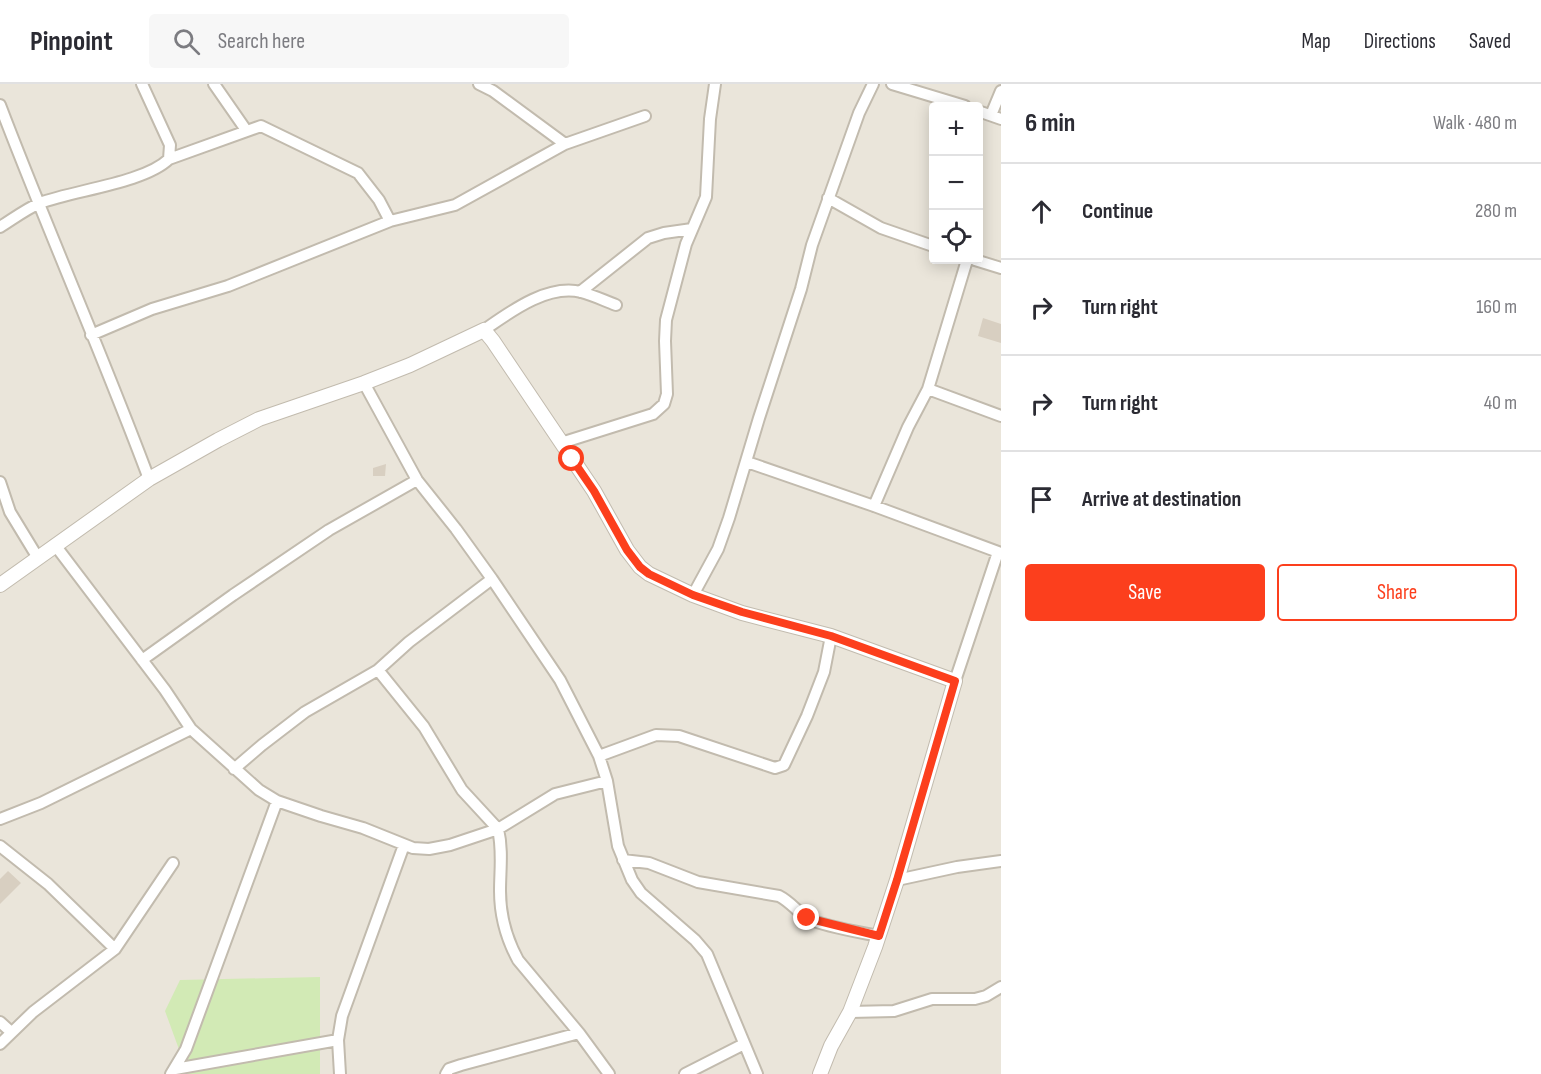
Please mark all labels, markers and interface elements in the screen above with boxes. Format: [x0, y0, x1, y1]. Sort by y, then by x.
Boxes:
search box [149, 14, 569, 68]
text: Pinpoint [30, 25, 113, 58]
icon: search [170, 25, 203, 58]
text: Search here [218, 28, 305, 55]
text: Map [1301, 29, 1331, 54]
text: Directions [1364, 29, 1436, 54]
text: Saved [1469, 29, 1511, 54]
map controls [929, 102, 983, 264]
button: + [929, 102, 983, 156]
text: 6 min [1025, 108, 1075, 139]
text: Walk · 480 m [1433, 111, 1517, 135]
button: − [929, 156, 983, 210]
icon: ahead [1025, 195, 1058, 228]
text: Continue [1082, 198, 1153, 225]
text: 280 m [1475, 199, 1517, 223]
button: locate [929, 210, 983, 264]
icon: right [1025, 291, 1058, 324]
text: Turn right [1082, 294, 1158, 321]
text: 160 m [1476, 295, 1517, 319]
icon: right [1025, 387, 1058, 420]
text: Turn right [1082, 390, 1158, 417]
text: 40 m [1484, 391, 1517, 415]
route start [558, 445, 584, 471]
icon: arrive [1025, 483, 1058, 516]
text: Arrive at destination [1082, 486, 1241, 513]
button: Save [1025, 564, 1265, 621]
button: Share [1277, 564, 1517, 621]
route end [793, 904, 819, 930]

